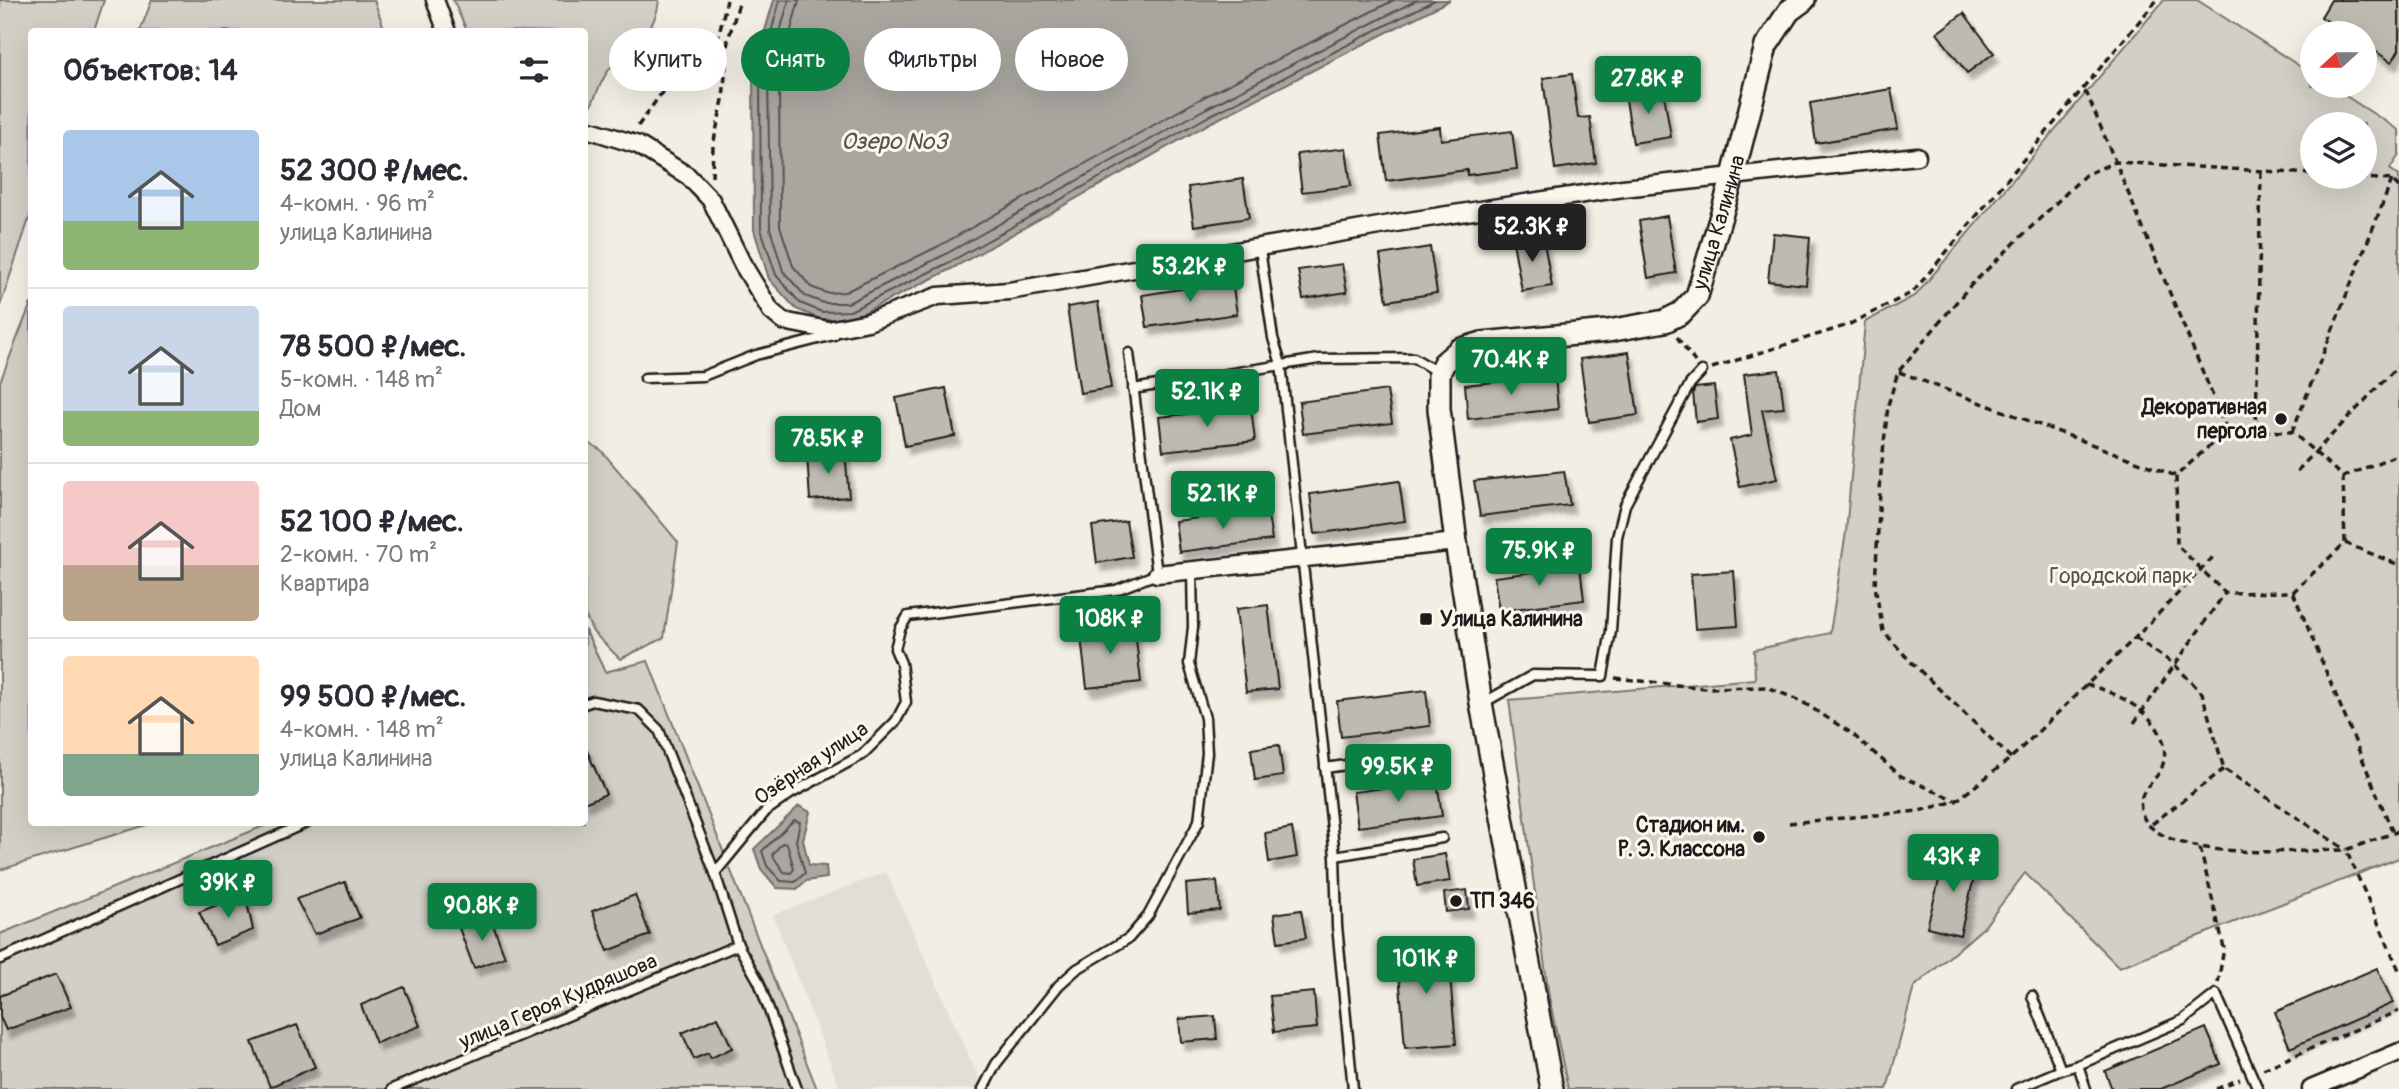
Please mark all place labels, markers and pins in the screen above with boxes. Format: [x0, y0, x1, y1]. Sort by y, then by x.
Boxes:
pin: 27.8K ₽ [1583, 57, 1713, 116]
pin: 52.3K ₽ [1467, 204, 1597, 264]
pin: 53.2K ₽ [1125, 244, 1255, 304]
pin: 70.4K ₽ [1446, 338, 1576, 397]
pin: 52.1K ₽ [1142, 370, 1272, 429]
place label: Декоративная пергола [2140, 394, 2267, 445]
marker: Декоративная пергола [2273, 411, 2289, 427]
pin: 78.5K ₽ [763, 416, 893, 476]
pin: 52.1K ₽ [1158, 472, 1288, 531]
pin: 75.9K ₽ [1474, 528, 1604, 588]
pin: 108K ₽ [1053, 596, 1167, 656]
place label: Улица Калинина [1440, 606, 1583, 633]
marker: Улица Калинина [1418, 611, 1434, 627]
pin: 99.5K ₽ [1333, 744, 1463, 804]
place label: Стадион им. Р. Э. Классона [1618, 812, 1745, 863]
marker: Стадион им. Р. Э. Классона [1751, 829, 1767, 845]
pin: 43K ₽ [1904, 834, 2002, 894]
pin: 39K ₽ [179, 860, 277, 920]
pin: 90.8K ₽ [417, 884, 547, 943]
place label: ТП 346 [1469, 888, 1535, 915]
marker: ТП 346 [1448, 893, 1464, 909]
pin: 101K ₽ [1369, 936, 1483, 996]

